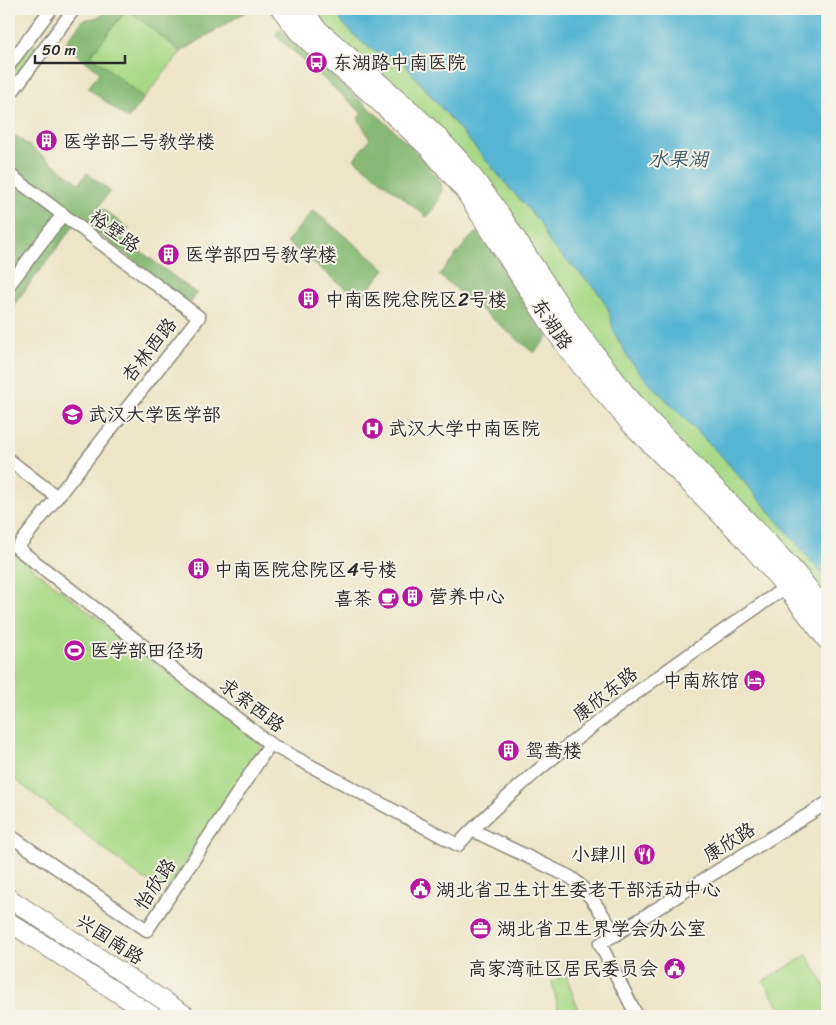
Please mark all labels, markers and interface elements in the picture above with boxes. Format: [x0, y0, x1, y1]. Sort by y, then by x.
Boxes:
scale bar [35, 32, 125, 64]
text: 50 m [42, 37, 77, 63]
place label: 东湖路中南医院 [333, 46, 466, 79]
bus stop icon: 东湖路中南医院 [305, 50, 329, 74]
place label: 医学部二号教学楼 [63, 125, 215, 158]
building icon: 医学部二号教学楼 [35, 129, 59, 153]
water label: 水果湖 [648, 142, 710, 177]
street label: 裕壁路 [82, 201, 148, 261]
place label: 医学部四号教学楼 [185, 238, 337, 271]
building icon: 医学部四号教学楼 [157, 242, 181, 266]
place label: 中南医院总院区2号楼 [325, 283, 507, 316]
building icon: 中南医院总院区2号楼 [297, 287, 321, 311]
street label: 东湖路 [522, 291, 582, 357]
street label: 杏林西路 [113, 310, 185, 390]
place label: 武汉大学医学部 [88, 398, 221, 431]
school or university icon: 武汉大学医学部 [60, 402, 84, 426]
place label: 武汉大学中南医院 [388, 412, 540, 445]
hospital icon: 武汉大学中南医院 [360, 416, 384, 440]
place label: 中南医院总院区4号楼 [214, 553, 397, 586]
building icon: 中南医院总院区4号楼 [186, 557, 210, 581]
place label: 营养中心 [429, 580, 505, 613]
place label: 喜茶 [334, 582, 372, 615]
building icon: 营养中心 [401, 584, 425, 608]
cafe icon: 喜茶 [376, 586, 400, 610]
place label: 医学部田径场 [90, 634, 204, 667]
sports icon: 医学部田径场 [62, 638, 86, 662]
street label: 康欣东路 [565, 658, 645, 730]
place label: 中南旅馆 [663, 664, 739, 697]
hotel icon: 中南旅馆 [743, 668, 767, 692]
street label: 求索西路 [212, 669, 292, 741]
place label: 鸳鸯楼 [525, 734, 582, 767]
building icon: 鸳鸯楼 [497, 738, 521, 762]
street label: 康欣路 [696, 813, 762, 871]
place label: 小肆川 [571, 838, 628, 871]
restaurant icon: 小肆川 [632, 842, 656, 866]
street label: 怡欣路 [125, 851, 185, 917]
place label: 湖北省卫生计生委老干部活动中心 [436, 873, 721, 906]
public building icon: 湖北省卫生计生委老干部活动中心 [408, 877, 432, 901]
street label: 兴国南路 [69, 904, 151, 974]
place label: 湖北省卫生界学会办公室 [497, 912, 706, 945]
office icon: 湖北省卫生界学会办公室 [469, 916, 493, 940]
place label: 高家湾社区居民委员会 [468, 952, 658, 985]
public building icon: 高家湾社区居民委员会 [662, 956, 686, 980]

